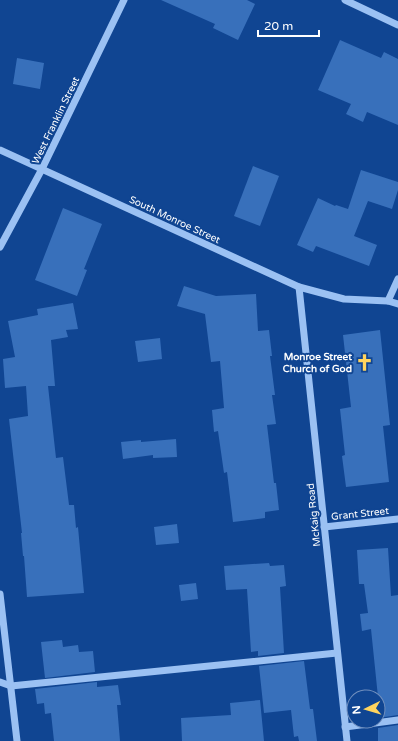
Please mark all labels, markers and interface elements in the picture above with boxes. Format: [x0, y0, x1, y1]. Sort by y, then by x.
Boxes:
scale bar [258, 12, 319, 38]
text: 20 m [264, 19, 293, 33]
street label: West Franklin Street [30, 75, 82, 166]
street label: South Monroe Street [127, 194, 222, 246]
place label: Monroe Street Church of God [283, 351, 352, 375]
church icon: Monroe Street Church of God [355, 352, 375, 372]
street label: McKaig Road [305, 483, 323, 547]
street label: Grant Street [331, 505, 390, 523]
north arrow [346, 689, 386, 729]
text: N [350, 705, 363, 715]

